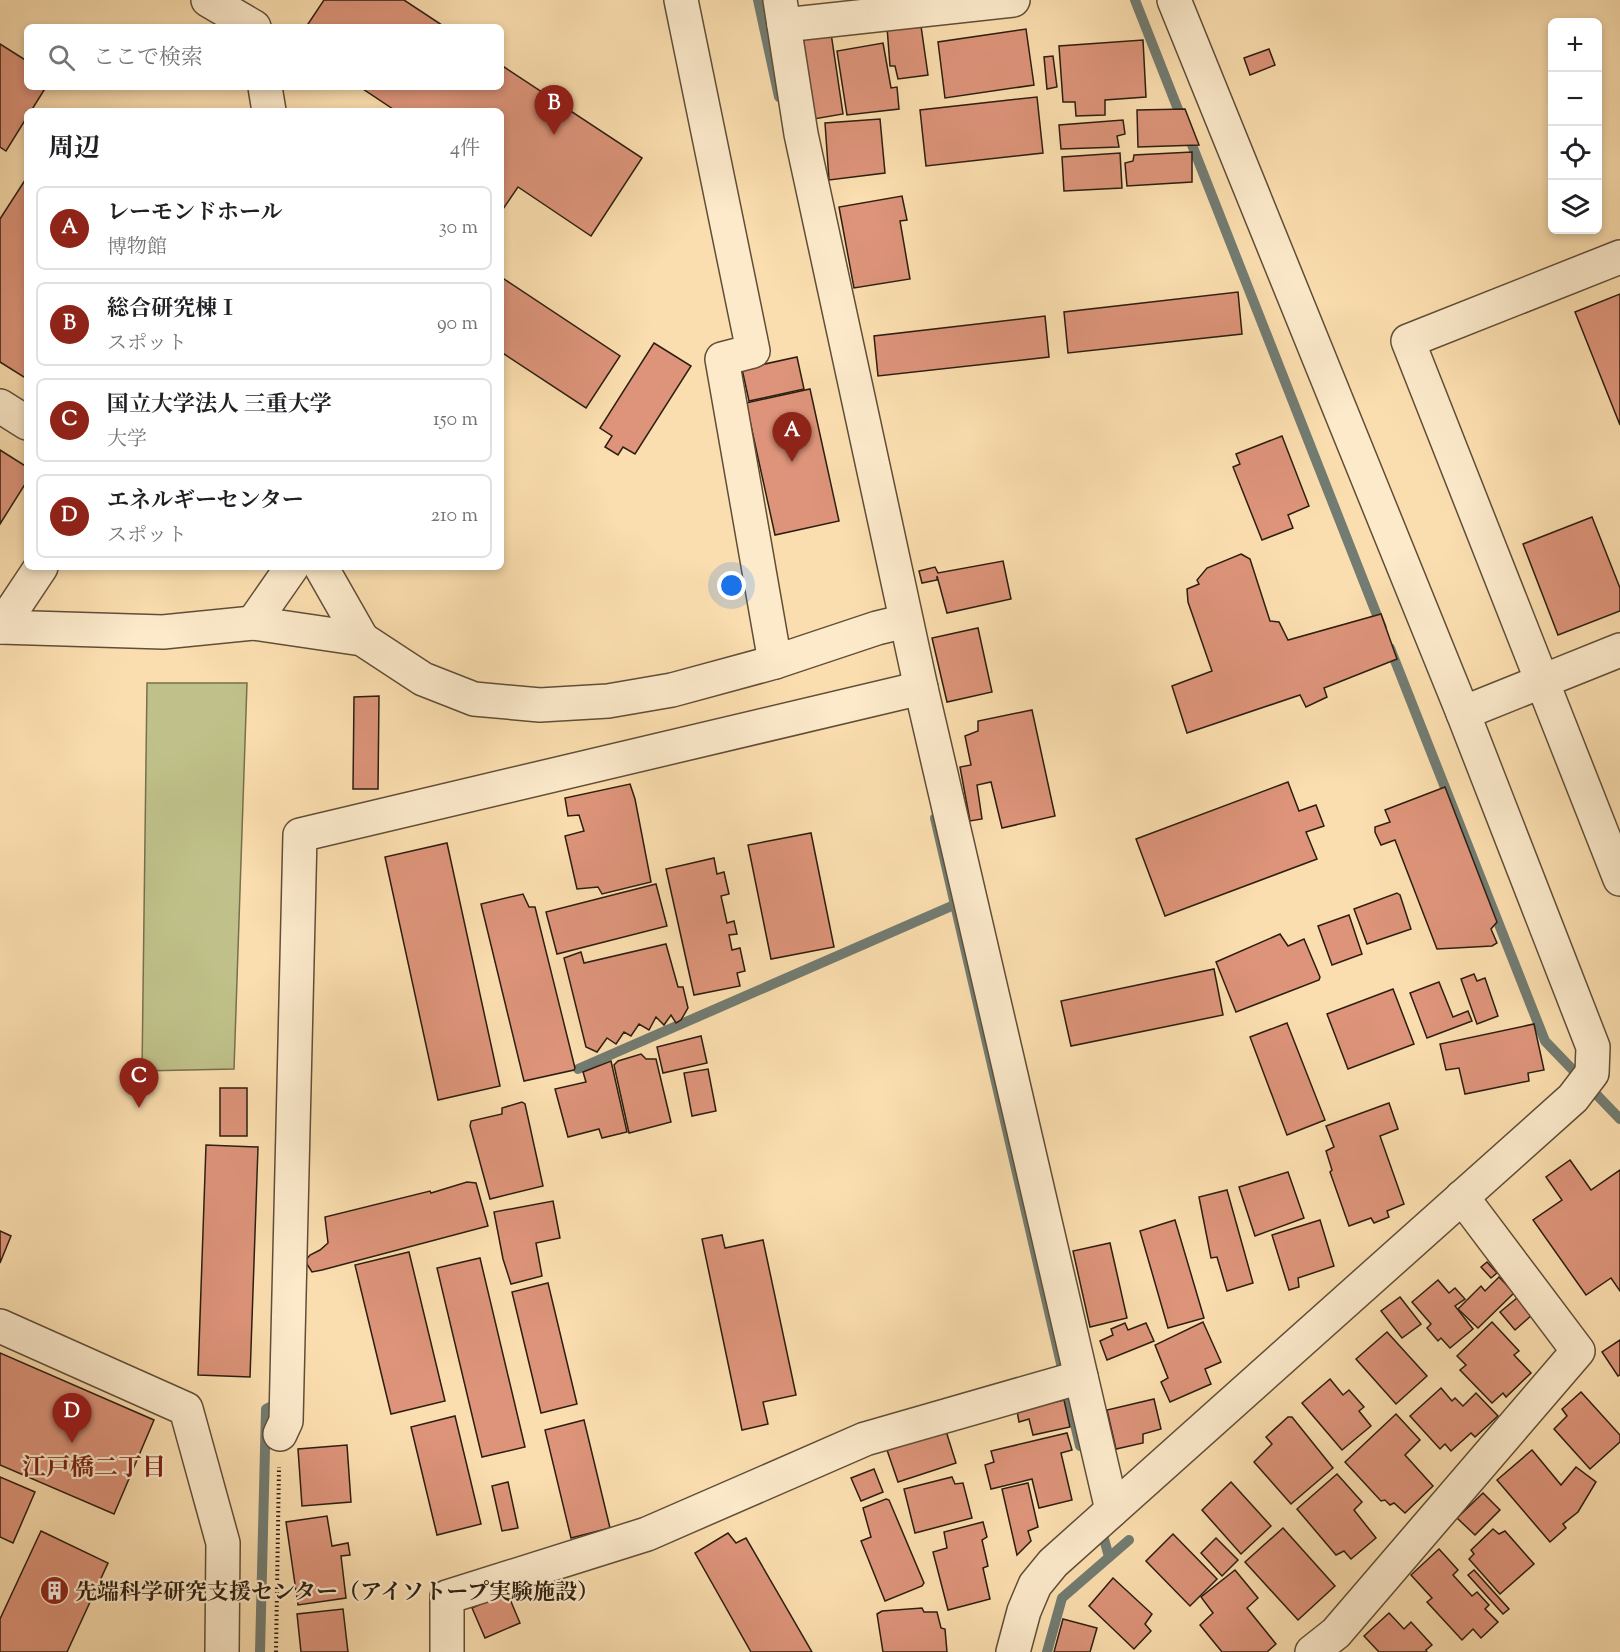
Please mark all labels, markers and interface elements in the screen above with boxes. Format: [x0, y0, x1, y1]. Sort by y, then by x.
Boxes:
map controls [1548, 18, 1602, 234]
button: + [1548, 18, 1602, 72]
search box [24, 24, 504, 90]
icon: search [45, 41, 78, 74]
text: ここで検索 [93, 43, 203, 75]
button: − [1548, 72, 1602, 126]
pin: B [534, 86, 574, 135]
button: locate [1548, 126, 1602, 180]
text: 周辺 [48, 131, 100, 168]
text: 4件 [450, 135, 480, 164]
button: layers [1548, 180, 1602, 234]
text: レーモンドホール [107, 198, 283, 230]
text: A [61, 214, 78, 243]
text: 30 m [439, 214, 478, 243]
text: 博物館 [107, 234, 167, 263]
text: 総合研究棟Ⅰ [107, 294, 239, 326]
text: B [63, 310, 76, 339]
text: 90 m [437, 310, 478, 339]
text: スポット [107, 330, 187, 359]
text: 国立大学法人 三重大学 [107, 390, 332, 422]
text: C [61, 406, 78, 435]
text: 150 m [433, 406, 478, 435]
pin: A [772, 412, 812, 462]
text: 大学 [107, 426, 147, 455]
text: エネルギーセンター [107, 486, 304, 518]
text: D [62, 502, 77, 531]
text: 210 m [431, 502, 478, 531]
text: スポット [107, 522, 187, 551]
your location [717, 571, 746, 600]
pin: C [120, 1058, 158, 1108]
pin: D [52, 1394, 92, 1443]
district label: 江戸橋二丁目 [22, 1452, 166, 1486]
building icon: 先端科学研究支援センター（アイソトープ実験施設） [38, 1575, 70, 1607]
place label: 先端科学研究支援センター（アイソトープ実験施設） [75, 1578, 599, 1610]

